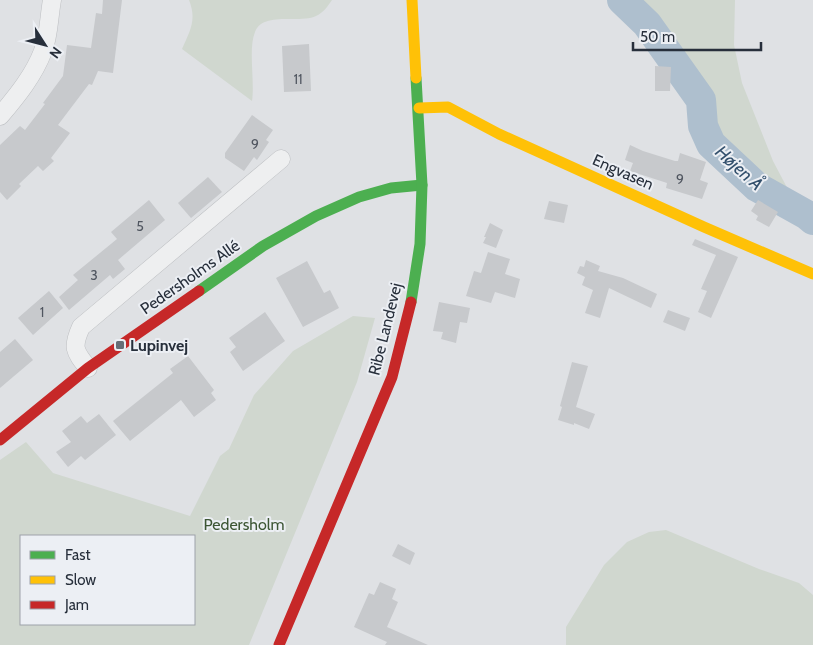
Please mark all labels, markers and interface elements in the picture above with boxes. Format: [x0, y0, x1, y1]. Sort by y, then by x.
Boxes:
north arrow [20, 20, 70, 70]
scale bar [633, 20, 760, 52]
text: 50 m [640, 28, 675, 46]
text: N [45, 43, 66, 62]
house number: 11 [293, 70, 303, 88]
house number: 9 [251, 135, 259, 153]
water label: Højen Å [711, 140, 768, 195]
street label: Engvasen [590, 150, 657, 194]
house number: 9 [676, 170, 684, 188]
house number: 5 [136, 217, 144, 235]
street label: Pedersholms Allé [137, 236, 243, 318]
house number: 3 [90, 266, 98, 284]
street label: Ribe Landevej [364, 281, 406, 377]
house number: 1 [40, 303, 44, 321]
place label: Lupinvej [130, 336, 188, 355]
marker: Lupinvej [114, 339, 126, 351]
park label: Pedersholm [203, 515, 285, 534]
legend [20, 535, 195, 625]
text: Fast [65, 546, 90, 564]
text: Slow [65, 571, 96, 589]
text: Jam [64, 596, 89, 614]

